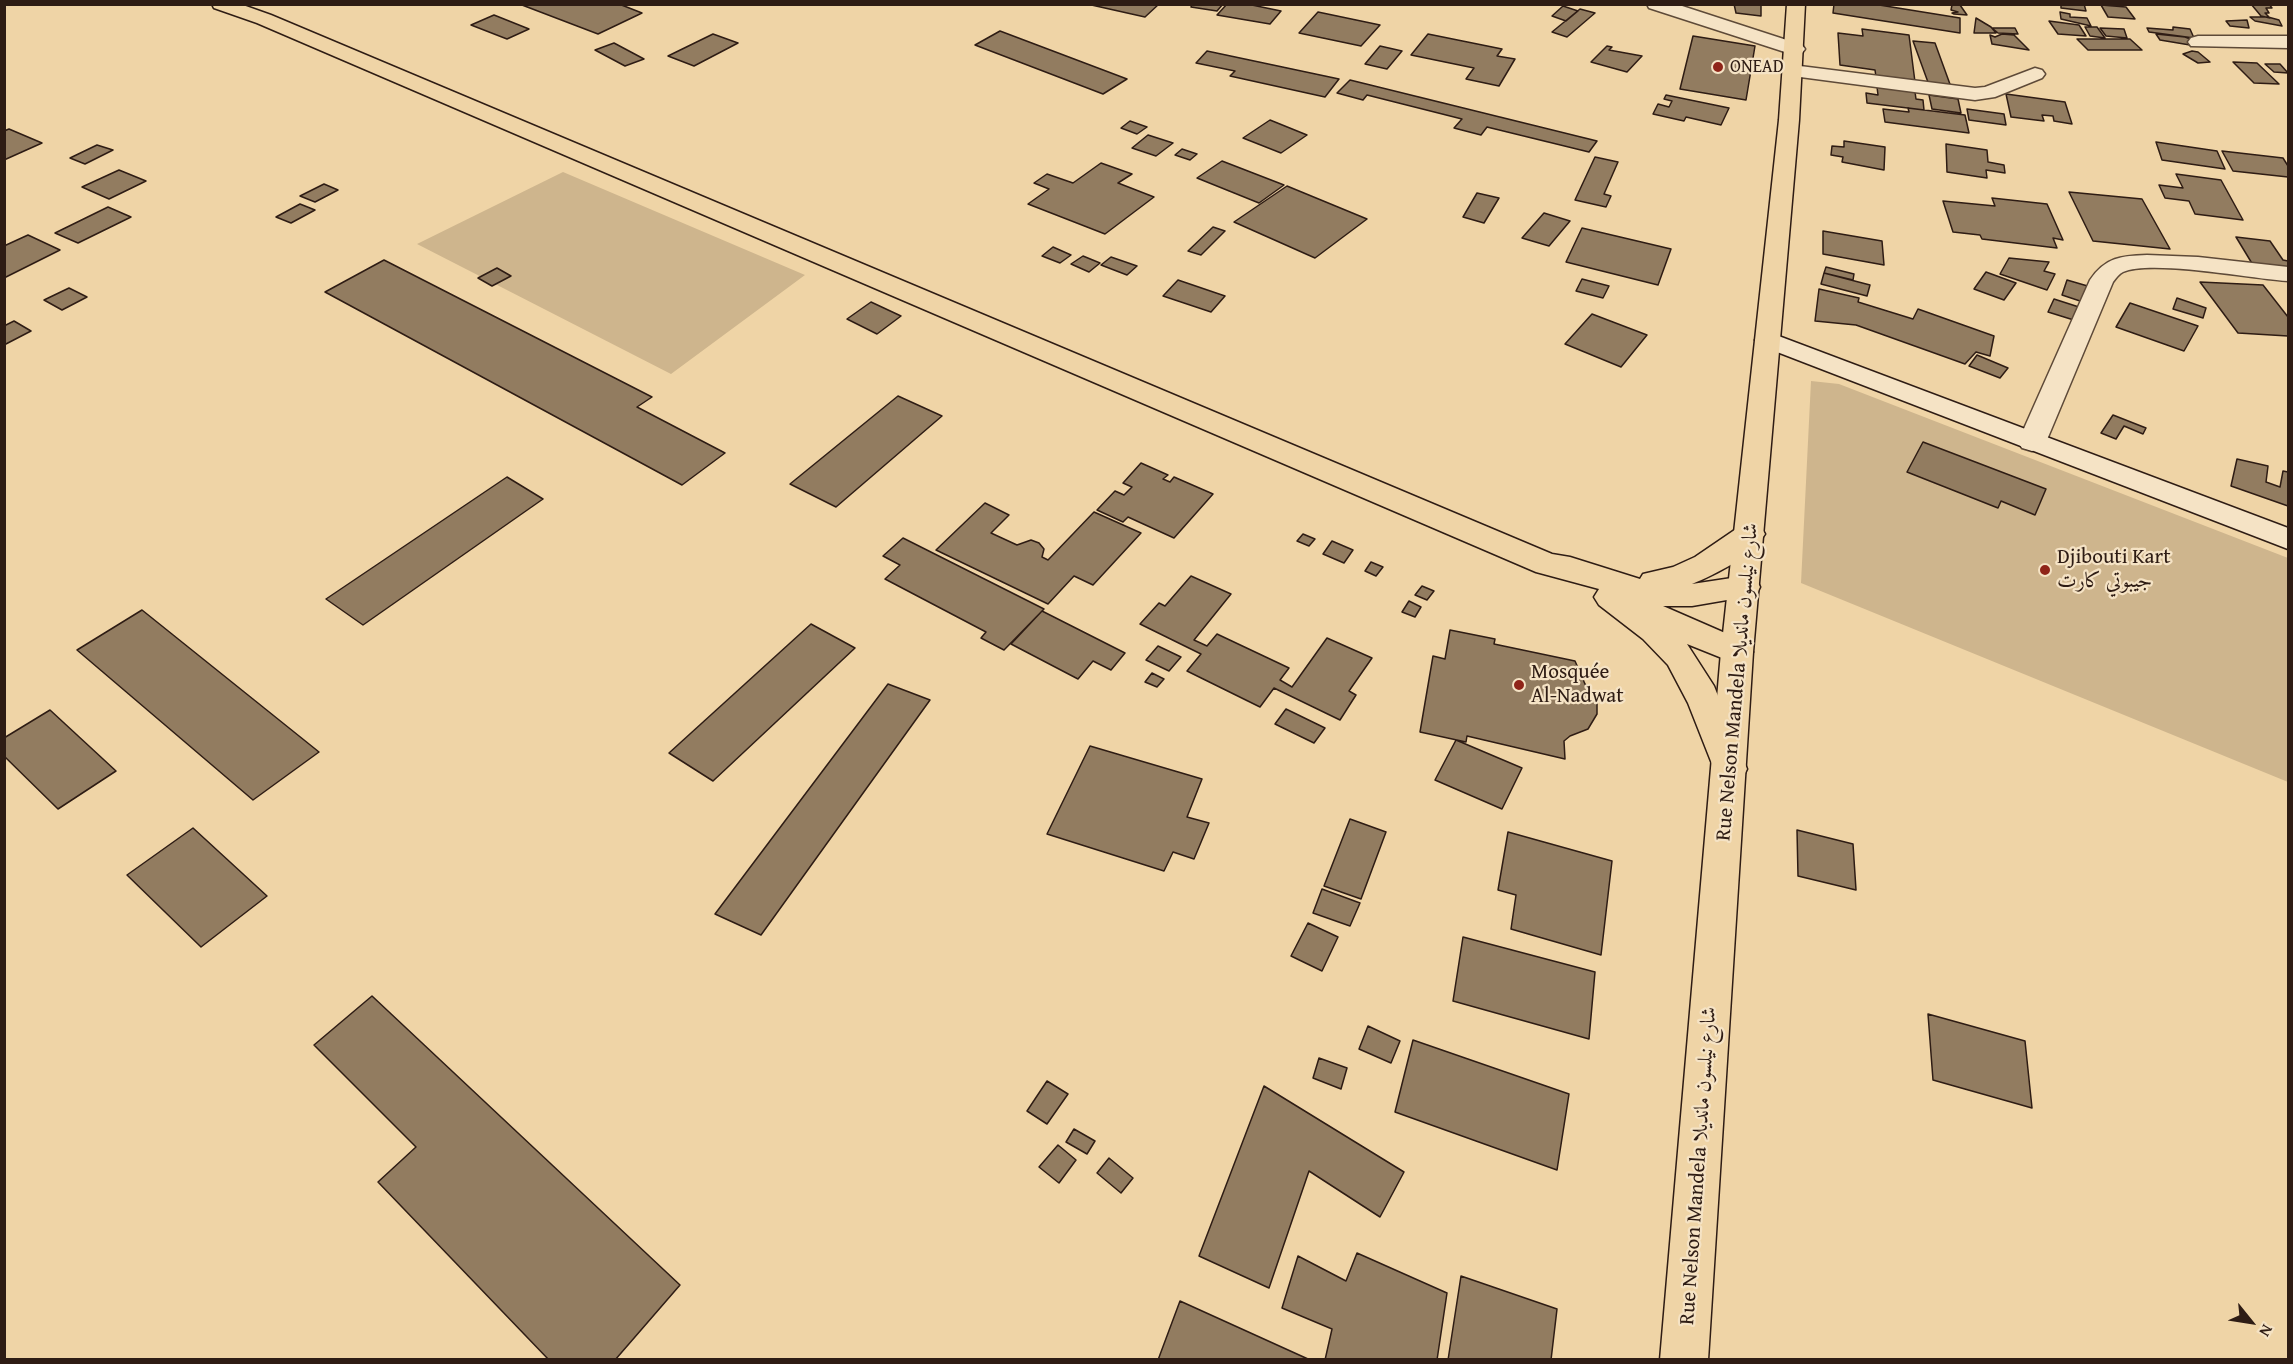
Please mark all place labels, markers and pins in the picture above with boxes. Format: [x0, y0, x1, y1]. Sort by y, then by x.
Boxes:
place label: ONEAD [1730, 56, 1784, 78]
marker: ONEAD [1711, 60, 1725, 74]
place label: Djibouti Kart جيبوتي كارت [2057, 545, 2171, 595]
marker: Djibouti Kart جيبوتي كارت [2038, 563, 2052, 577]
place label: Mosquée Al-Nadwat [1531, 660, 1624, 710]
marker: Mosquée Al-Nadwat [1512, 678, 1526, 692]

